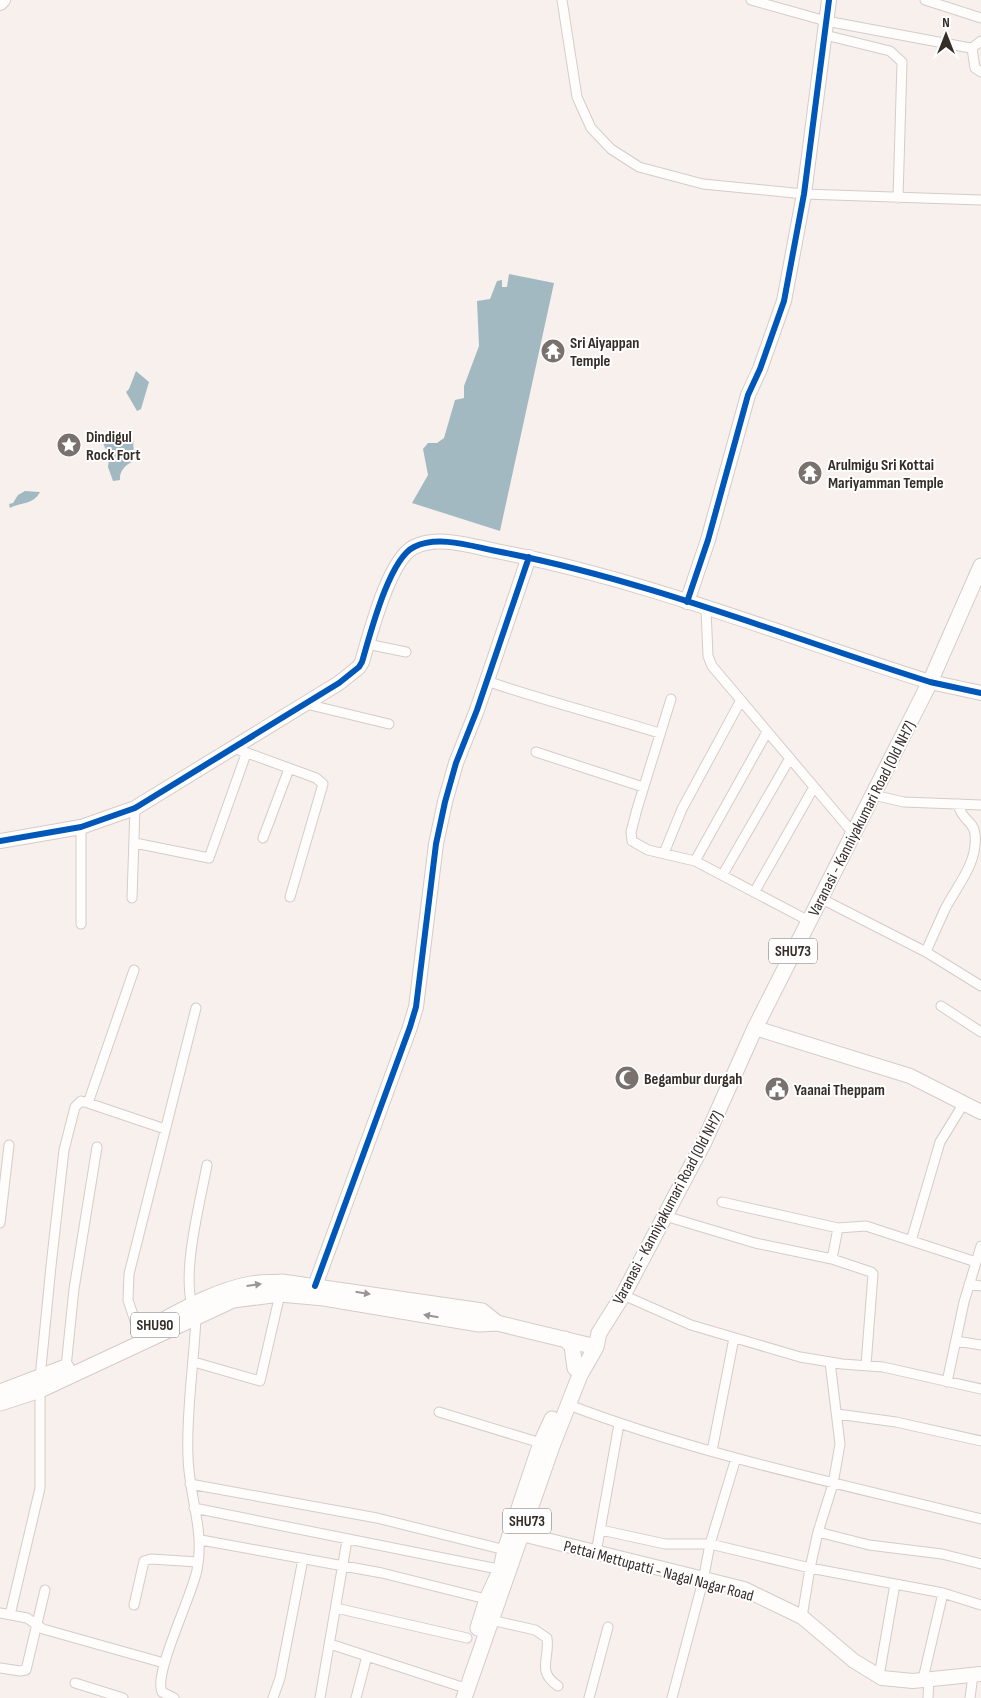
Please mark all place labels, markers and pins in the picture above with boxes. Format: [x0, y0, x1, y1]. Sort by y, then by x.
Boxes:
place label: Sri Aiyappan Temple [570, 334, 639, 371]
temple icon: Sri Aiyappan Temple [540, 338, 566, 364]
place label: Dindigul Rock Fort [86, 428, 140, 465]
place icon: Dindigul Rock Fort [56, 432, 82, 458]
place label: Arulmigu Sri Kottai Mariyamman Temple [827, 456, 944, 493]
temple icon: Arulmigu Sri Kottai Mariyamman Temple [797, 460, 823, 486]
mosque icon: Begambur durgah [614, 1065, 640, 1091]
place label: Begambur durgah [644, 1070, 742, 1089]
public building icon: Yaanai Theppam [764, 1076, 790, 1102]
place label: Yaanai Theppam [794, 1081, 885, 1100]

